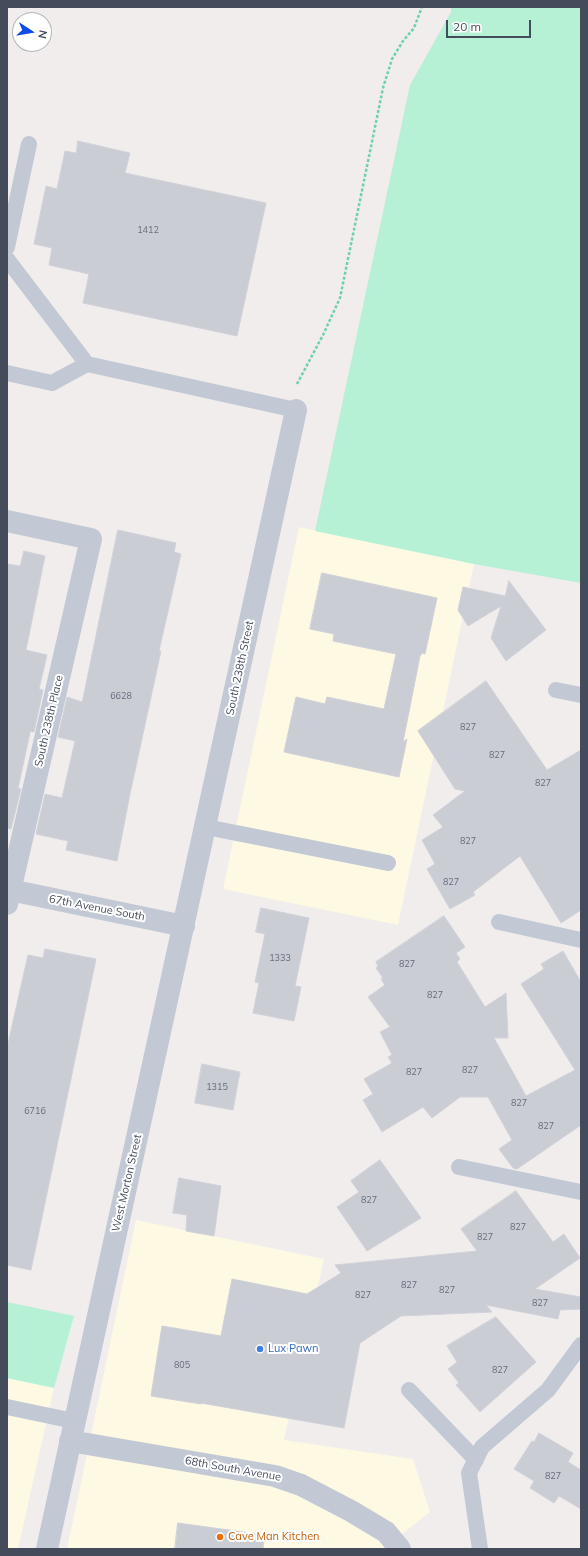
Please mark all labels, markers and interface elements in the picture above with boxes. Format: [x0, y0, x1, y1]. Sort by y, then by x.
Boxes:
north arrow [12, 12, 52, 52]
scale bar [448, 12, 533, 38]
text: 20 m [453, 19, 481, 34]
text: N [35, 29, 50, 40]
house number: 1412 [137, 225, 159, 235]
street label: South 238th Street [224, 620, 256, 716]
street label: South 238th Place [32, 674, 66, 768]
house number: 6628 [110, 691, 132, 701]
house number: 827 [460, 722, 476, 732]
house number: 827 [489, 750, 505, 760]
house number: 827 [535, 778, 551, 788]
house number: 827 [460, 836, 476, 846]
house number: 827 [443, 877, 459, 887]
street label: 67th Avenue South [48, 892, 146, 924]
house number: 1333 [269, 953, 291, 963]
house number: 827 [399, 959, 415, 969]
house number: 827 [427, 990, 443, 1000]
house number: 827 [462, 1065, 478, 1075]
house number: 827 [406, 1067, 422, 1077]
house number: 1315 [206, 1082, 228, 1092]
house number: 827 [511, 1098, 527, 1108]
house number: 6716 [24, 1106, 46, 1116]
house number: 827 [538, 1121, 554, 1131]
street label: West Morton Street [109, 1133, 145, 1233]
house number: 827 [361, 1195, 377, 1205]
house number: 827 [510, 1222, 526, 1232]
house number: 827 [477, 1232, 493, 1242]
house number: 827 [401, 1280, 417, 1290]
house number: 827 [439, 1285, 455, 1295]
house number: 827 [355, 1290, 371, 1300]
house number: 827 [532, 1298, 548, 1308]
place label: Lux Pawn [268, 1342, 318, 1356]
marker: Lux Pawn [255, 1344, 265, 1354]
house number: 805 [174, 1360, 190, 1370]
house number: 827 [492, 1365, 508, 1375]
street label: 68th South Avenue [184, 1454, 282, 1484]
house number: 827 [545, 1471, 561, 1481]
place label: Cave Man Kitchen [228, 1530, 320, 1544]
marker: Cave Man Kitchen [215, 1532, 225, 1542]

